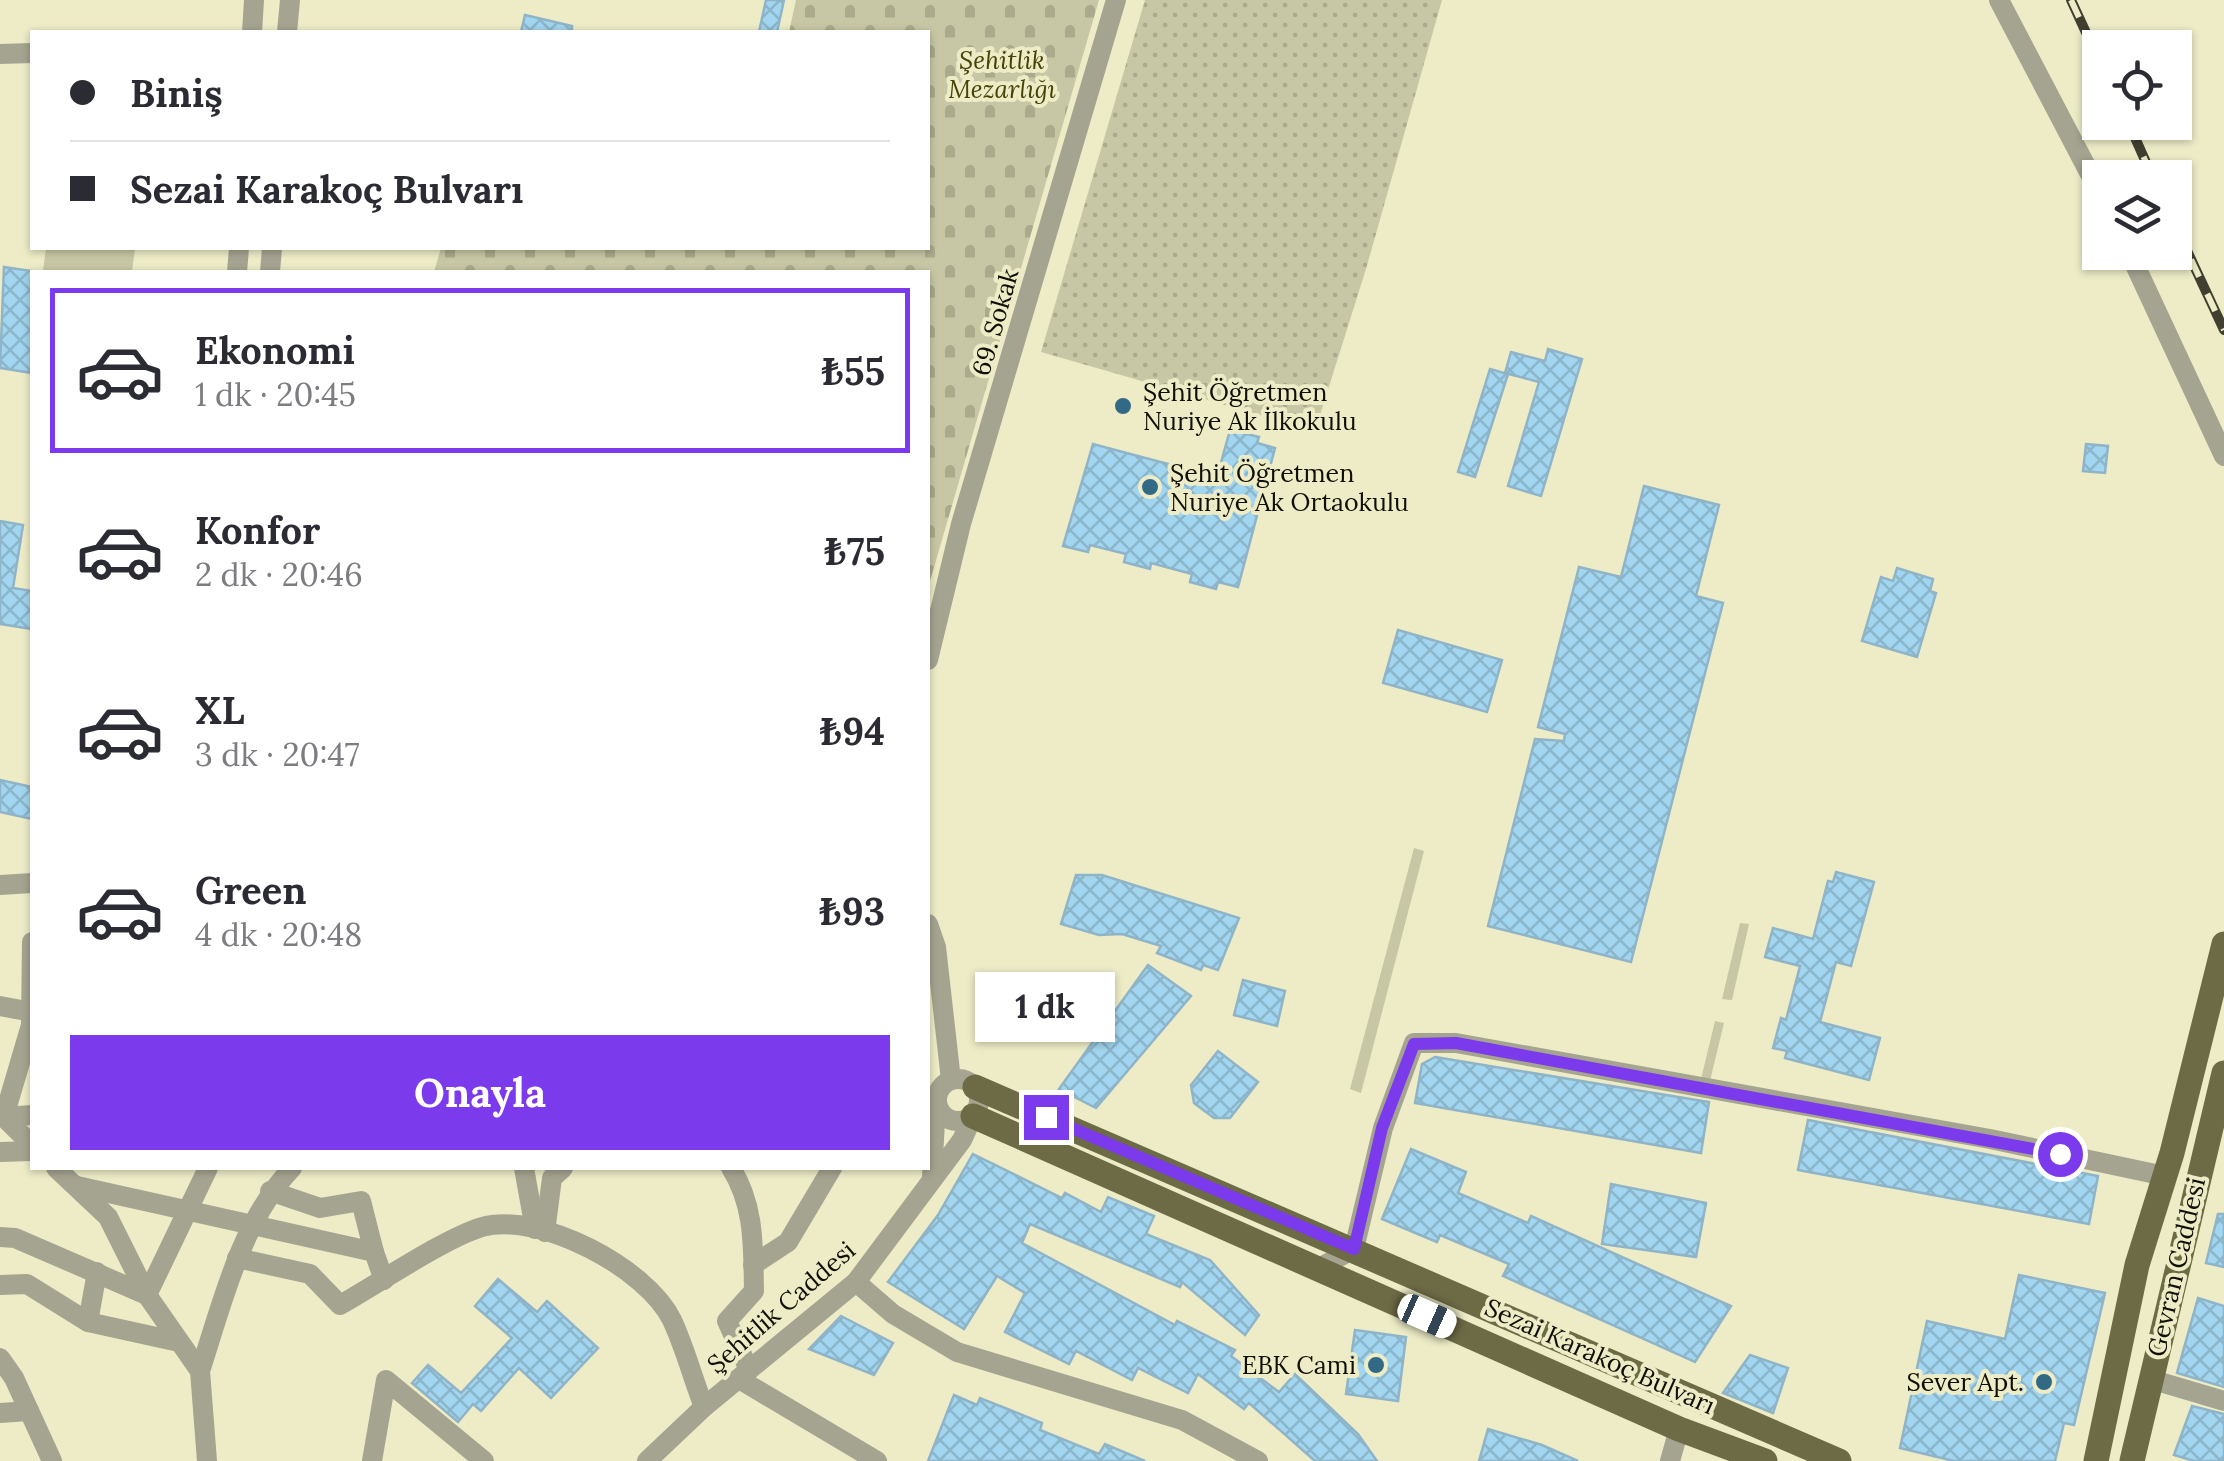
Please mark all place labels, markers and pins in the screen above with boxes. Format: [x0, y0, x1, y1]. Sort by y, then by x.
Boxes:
place label: Şehit Öğretmen Nuriye Ak İlkokulu [1143, 376, 1357, 437]
marker: Şehit Öğretmen Nuriye Ak İlkokulu [1112, 395, 1134, 417]
place label: Şehit Öğretmen Nuriye Ak Ortaokulu [1170, 457, 1409, 518]
marker: Şehit Öğretmen Nuriye Ak Ortaokulu [1139, 476, 1161, 498]
place label: EBK Cami [1242, 1349, 1356, 1381]
marker: EBK Cami [1365, 1354, 1387, 1376]
place label: Sever Apt. [1907, 1366, 2024, 1398]
marker: Sever Apt. [2033, 1371, 2055, 1393]

